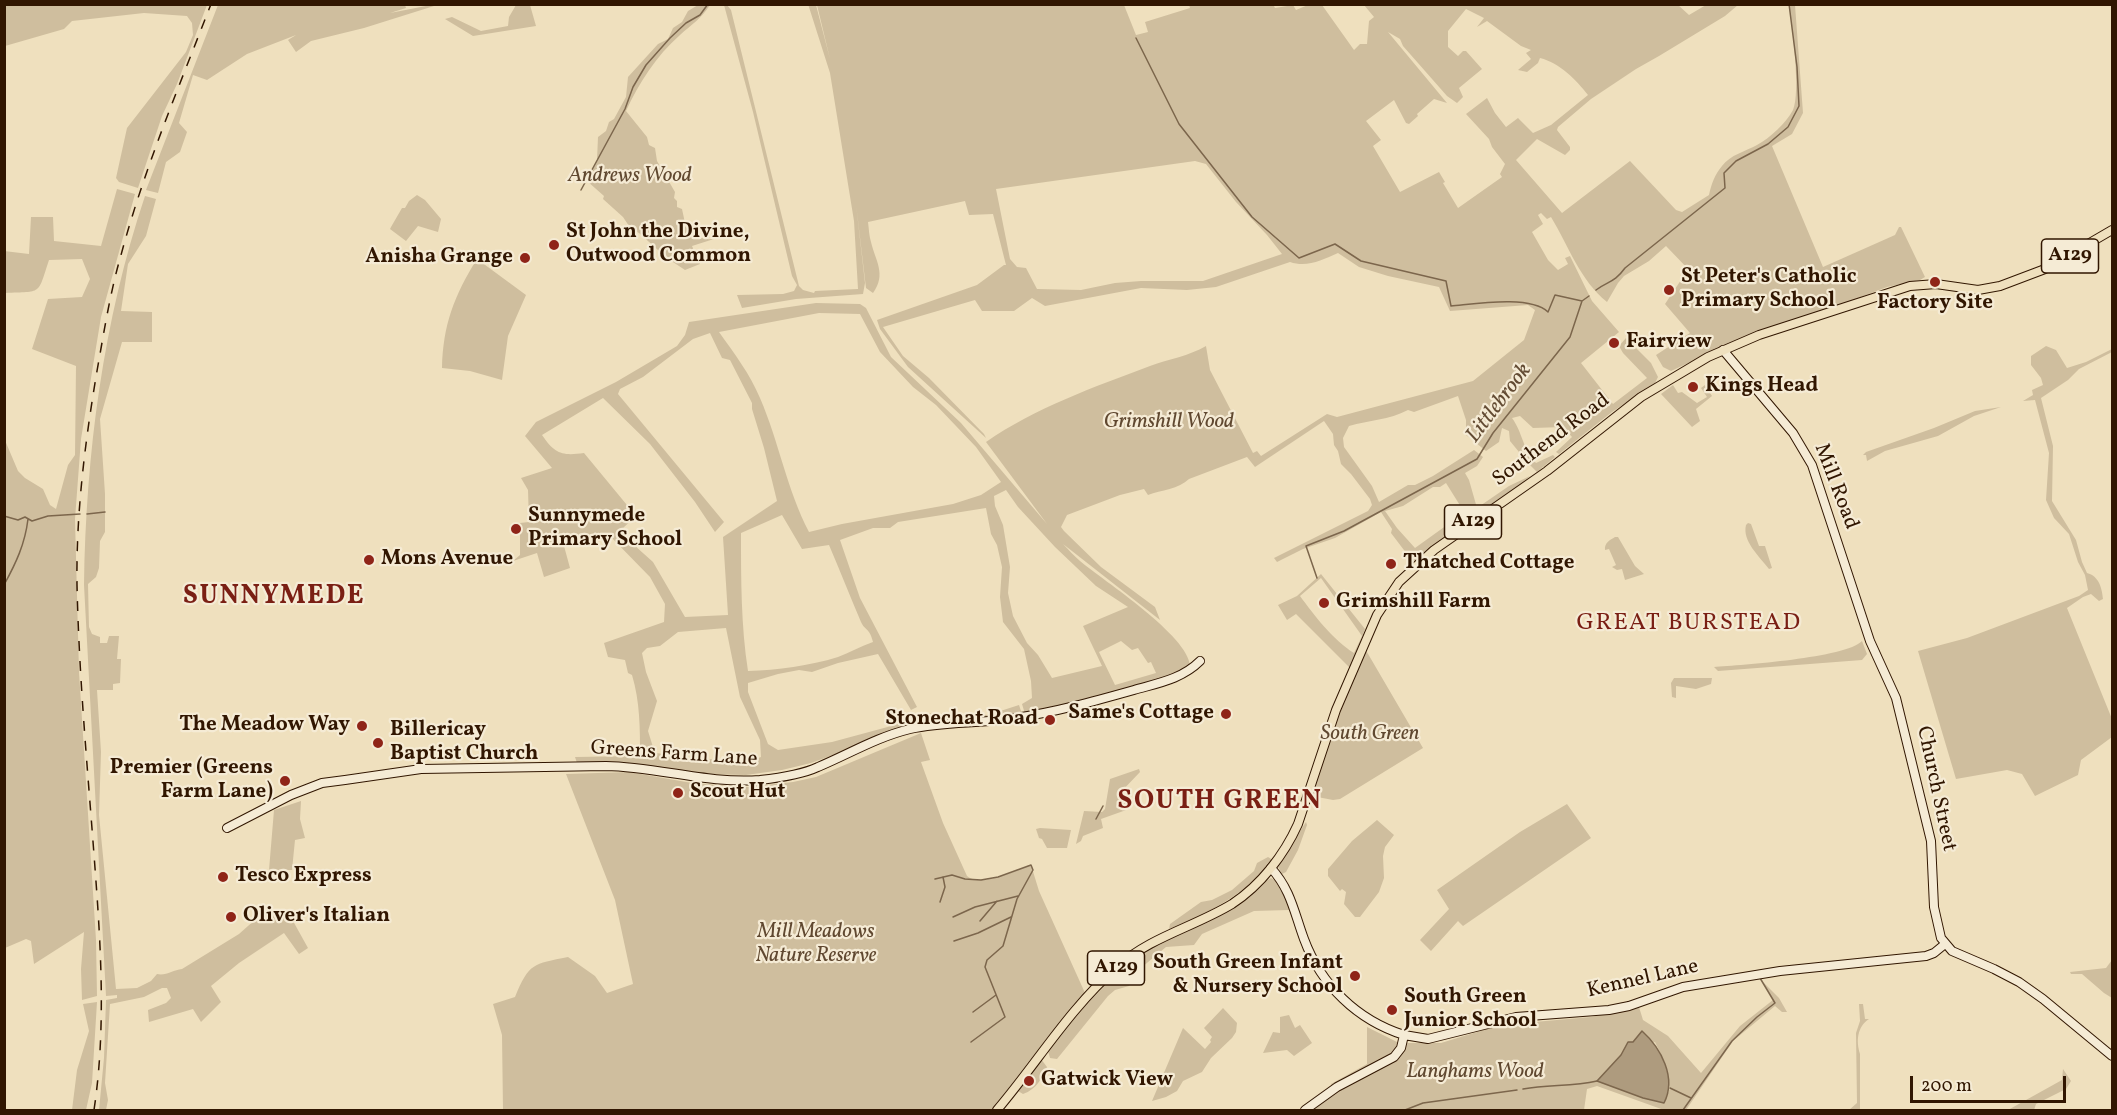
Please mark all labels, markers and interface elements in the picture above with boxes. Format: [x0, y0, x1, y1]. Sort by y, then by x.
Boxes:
park label: Andrews Wood [568, 164, 692, 190]
place label: St John the Divine, Outwood Common [566, 220, 751, 270]
marker: St John the Divine, Outwood Common [547, 238, 561, 252]
road number: A129 [2042, 239, 2098, 273]
place label: Anisha Grange [365, 245, 513, 271]
marker: Anisha Grange [518, 251, 532, 265]
place label: St Peter's Catholic Primary School [1681, 265, 1857, 315]
marker: Factory Site [1928, 275, 1942, 289]
marker: St Peter's Catholic Primary School [1662, 283, 1676, 297]
place label: Factory Site [1877, 291, 1993, 317]
place label: Fairview [1626, 330, 1712, 356]
marker: Fairview [1607, 336, 1621, 350]
water label: Littlebrook [1462, 359, 1538, 449]
place label: Kings Head [1705, 374, 1818, 400]
marker: Kings Head [1686, 380, 1700, 394]
street label: Southend Road [1488, 389, 1616, 493]
park label: Grimshill Wood [1104, 410, 1234, 436]
street label: Mill Road [1807, 440, 1863, 534]
place label: Sunnymede Primary School [528, 504, 682, 554]
road number: A129 [1444, 505, 1502, 539]
marker: Sunnymede Primary School [509, 522, 523, 536]
place label: Mons Avenue [381, 547, 513, 573]
place label: Thatched Cottage [1403, 551, 1575, 577]
marker: Mons Avenue [362, 553, 376, 567]
marker: Thatched Cottage [1384, 557, 1398, 571]
district label: SUNNYMEDE [183, 582, 365, 614]
place label: Grimshill Farm [1336, 590, 1491, 616]
marker: Grimshill Farm [1317, 596, 1331, 610]
district label: GREAT BURSTEAD [1576, 611, 1802, 639]
place label: Same's Cottage [1068, 701, 1214, 727]
place label: Stonechat Road [885, 707, 1038, 733]
marker: Same's Cottage [1219, 707, 1233, 721]
place label: The Meadow Way [179, 713, 350, 739]
marker: Stonechat Road [1043, 713, 1057, 727]
place label: Billericay Baptist Church [390, 718, 539, 768]
marker: The Meadow Way [355, 719, 369, 733]
park label: South Green [1321, 722, 1419, 748]
street label: Church Street [1909, 724, 1961, 854]
marker: Billericay Baptist Church [371, 736, 385, 750]
street label: Greens Farm Lane [590, 737, 758, 773]
place label: Premier (Greens Farm Lane) [110, 756, 273, 806]
marker: Premier (Greens Farm Lane) [278, 774, 292, 788]
place label: Scout Hut [690, 780, 785, 806]
marker: Scout Hut [671, 786, 685, 800]
district label: SOUTH GREEN [1117, 787, 1323, 819]
place label: Tesco Express [235, 864, 372, 890]
marker: Tesco Express [216, 870, 230, 884]
place label: Oliver's Italian [243, 904, 390, 930]
marker: Oliver's Italian [224, 910, 238, 924]
park label: Mill Meadows Nature Reserve [756, 920, 876, 970]
road number: A129 [1088, 951, 1144, 985]
place label: South Green Infant & Nursery School [1153, 951, 1343, 1001]
street label: Kennel Lane [1585, 955, 1701, 1005]
marker: South Green Infant & Nursery School [1348, 969, 1362, 983]
place label: South Green Junior School [1404, 985, 1537, 1035]
marker: South Green Junior School [1385, 1003, 1399, 1017]
park label: Langhams Wood [1406, 1060, 1544, 1086]
scale bar [1913, 1064, 2069, 1102]
place label: Gatwick View [1041, 1068, 1173, 1094]
marker: Gatwick View [1022, 1074, 1036, 1088]
text: 200 m [1921, 1074, 1972, 1099]

